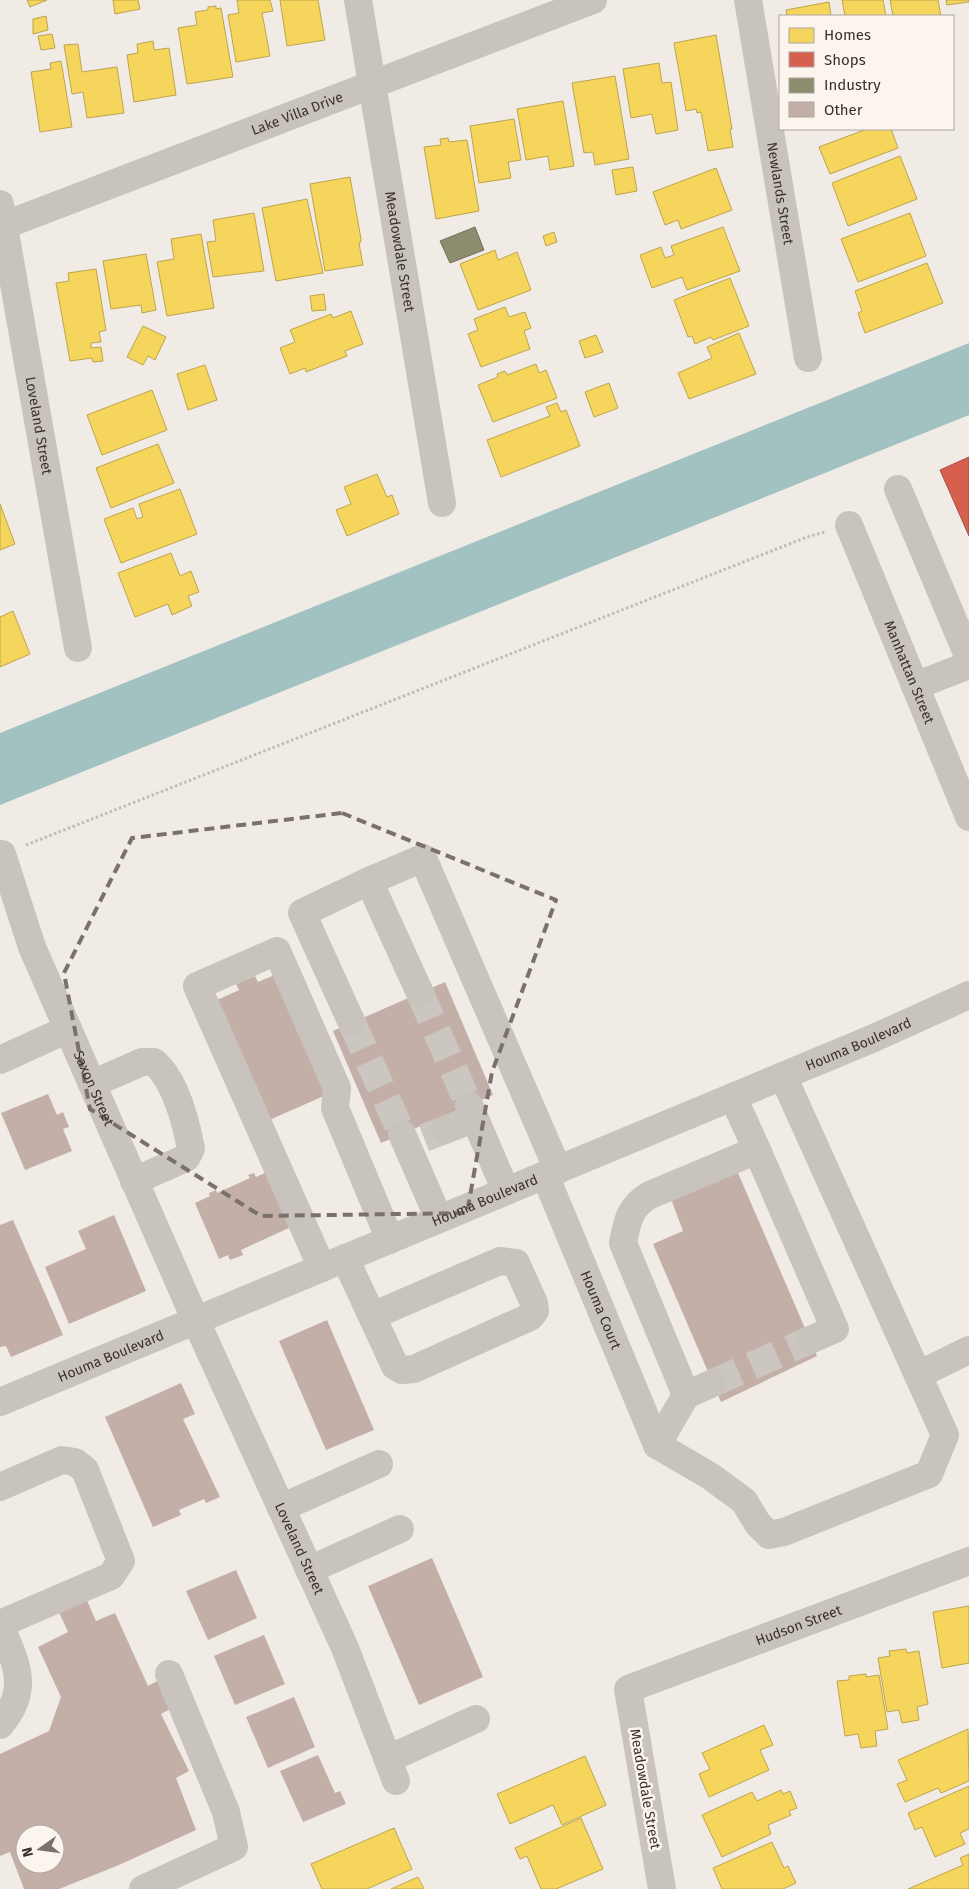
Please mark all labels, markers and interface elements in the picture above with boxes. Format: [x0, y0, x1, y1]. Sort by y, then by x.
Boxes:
legend [779, 15, 954, 130]
text: Homes [824, 26, 871, 44]
text: Shops [824, 51, 866, 69]
text: Industry [824, 76, 881, 94]
street label: Lake Villa Drive [249, 88, 345, 139]
text: Other [824, 101, 863, 119]
street label: Newlands Street [763, 141, 798, 247]
street label: Meadowdale Street [382, 190, 419, 314]
street label: Loveland Street [22, 375, 56, 477]
street label: Manhattan Street [881, 618, 939, 727]
street label: Houma Boulevard [803, 1014, 914, 1074]
street label: Saxon Street [70, 1048, 118, 1129]
street label: Houma Boulevard [429, 1171, 540, 1230]
street label: Houma Court [577, 1268, 625, 1353]
street label: Houma Boulevard [55, 1326, 166, 1386]
street label: Loveland Street [271, 1500, 328, 1598]
street label: Hudson Street [753, 1601, 845, 1649]
street label: Meadowdale Street [626, 1728, 664, 1851]
north arrow [15, 1824, 65, 1874]
text: N [18, 1845, 37, 1859]

